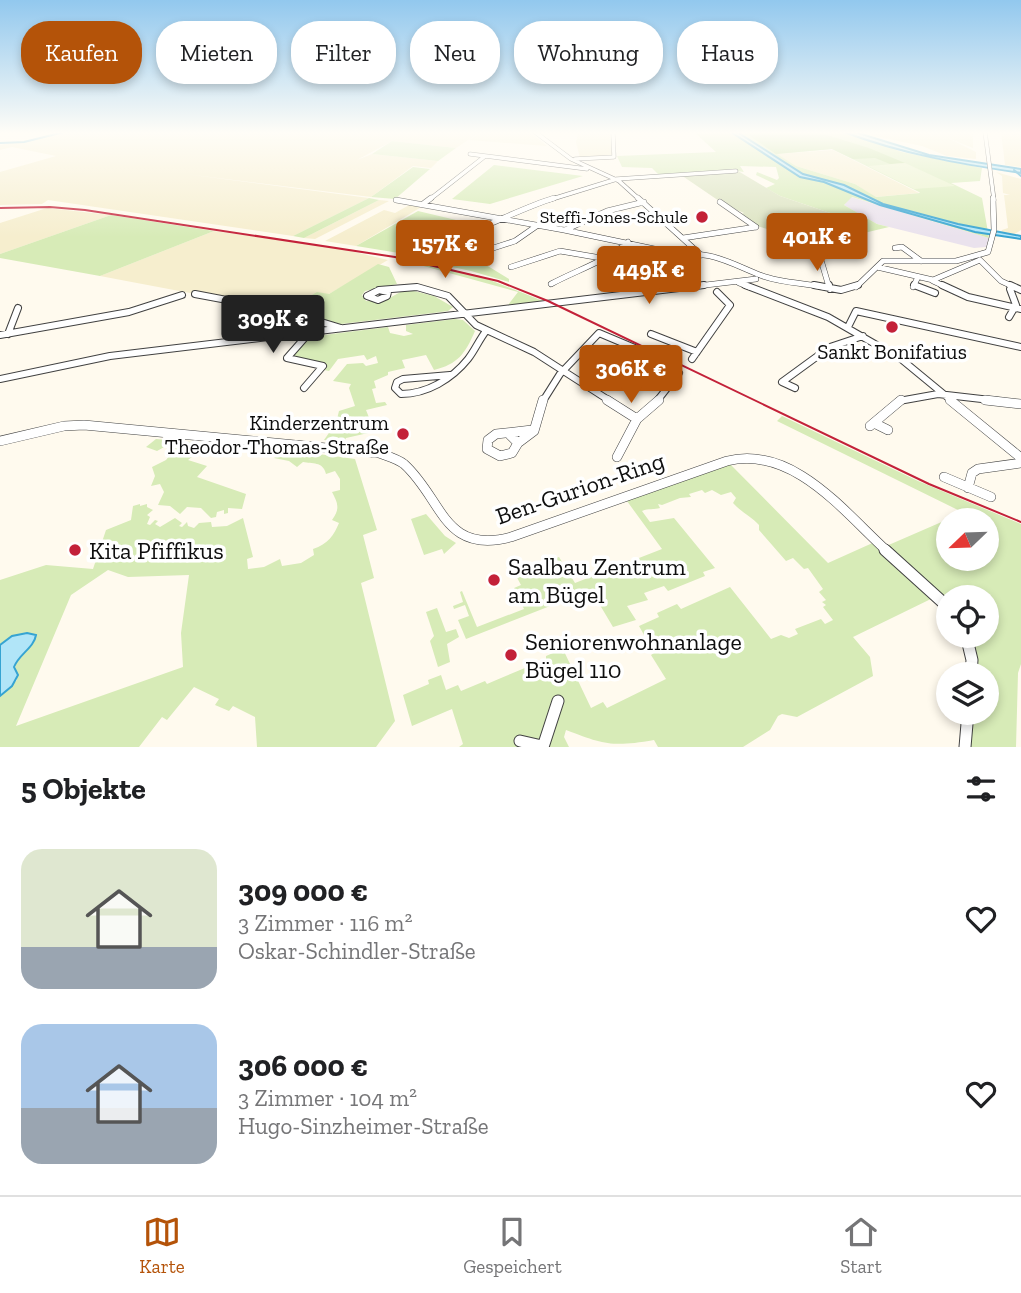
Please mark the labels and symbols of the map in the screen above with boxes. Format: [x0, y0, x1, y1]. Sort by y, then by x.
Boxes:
place label: Steffi-Jones-Schule [540, 206, 688, 228]
marker: Steffi-Jones-Schule [694, 209, 710, 225]
pin: 401K € [760, 214, 874, 273]
pin: 157K € [388, 220, 502, 280]
pin: 449K € [592, 246, 706, 306]
pin: 309K € [216, 296, 330, 355]
marker: Sankt Bonifatius [884, 319, 900, 335]
place label: Sankt Bonifatius [817, 339, 967, 364]
pin: 306K € [574, 346, 688, 405]
place label: Kinderzentrum Theodor-Thomas-Straße [165, 410, 389, 459]
marker: Kinderzentrum Theodor-Thomas-Straße [395, 426, 411, 442]
street label: Ben-Gurion-Ring [492, 446, 668, 530]
north arrow [936, 508, 999, 570]
place label: Kita Pfiffikus [89, 536, 224, 565]
marker: Kita Pfiffikus [67, 542, 83, 558]
place label: Saalbau Zentrum am Bügel [508, 552, 686, 609]
marker: Saalbau Zentrum am Bügel [486, 572, 502, 588]
place label: Seniorenwohnanlage Bügel 110 [525, 627, 742, 684]
marker: Seniorenwohnanlage Bügel 110 [503, 647, 519, 663]

